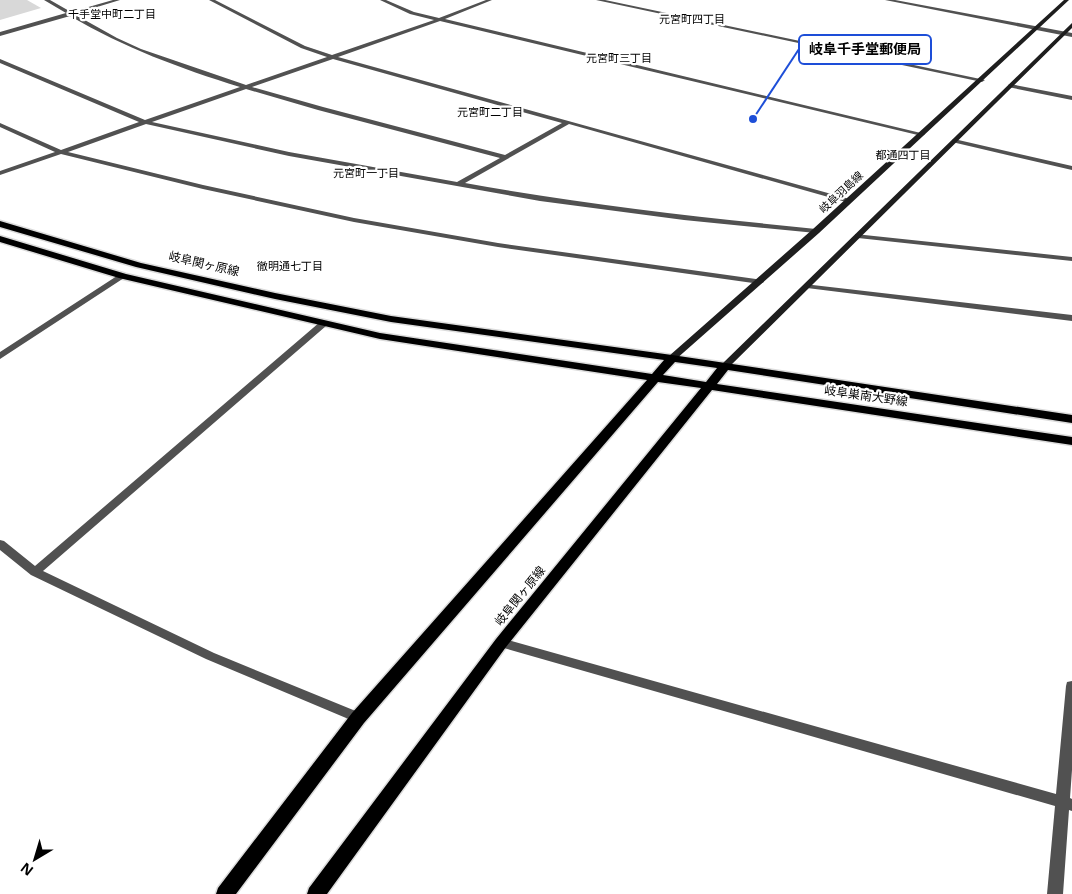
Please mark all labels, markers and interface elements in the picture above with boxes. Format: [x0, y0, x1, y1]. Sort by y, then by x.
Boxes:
district label: 千手堂中町二丁目 [68, 6, 156, 21]
district label: 元宮町四丁目 [659, 11, 725, 26]
callout: 岐阜千手堂郵便局 [799, 35, 931, 64]
text: 岐阜千手堂郵便局 [809, 39, 921, 58]
district label: 元宮町三丁目 [586, 50, 652, 65]
district label: 元宮町二丁目 [457, 104, 523, 119]
district label: 都通四丁目 [876, 147, 931, 162]
district label: 元宮町一丁目 [333, 165, 399, 180]
street label: 岐阜羽島線 [815, 167, 866, 216]
street label: 岐阜関ヶ原線 [167, 247, 241, 280]
district label: 徹明通七丁目 [257, 258, 323, 273]
street label: 岐阜巣南大野線 [823, 381, 909, 410]
street label: 岐阜関ヶ原線 [490, 562, 549, 629]
north arrow [10, 834, 60, 884]
text: N [16, 859, 37, 881]

